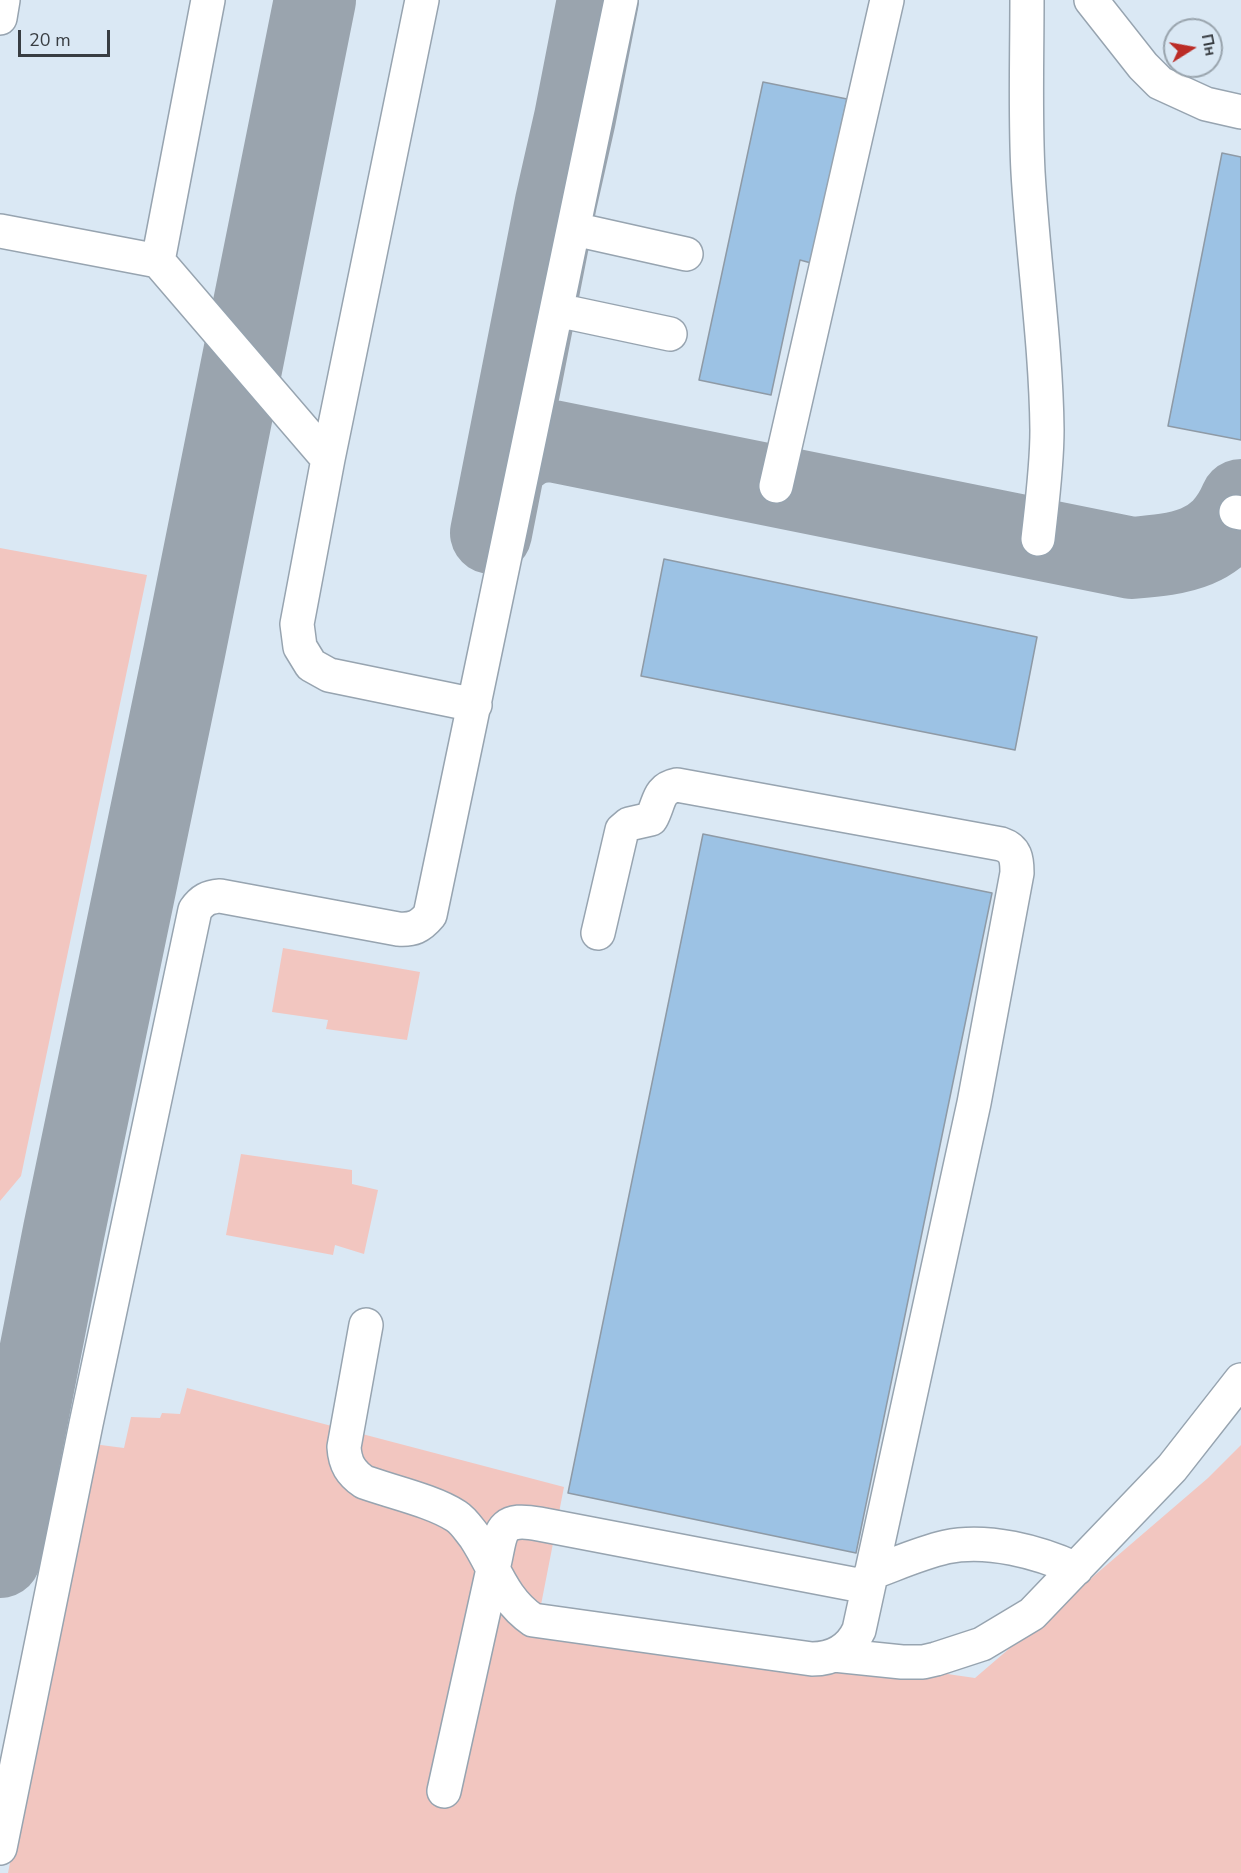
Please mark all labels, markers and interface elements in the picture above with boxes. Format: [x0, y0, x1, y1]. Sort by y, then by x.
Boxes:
scale bar [21, 18, 112, 56]
north arrow [1163, 18, 1223, 78]
text: 20 m [29, 28, 71, 52]
text: Пн [1196, 32, 1222, 58]

